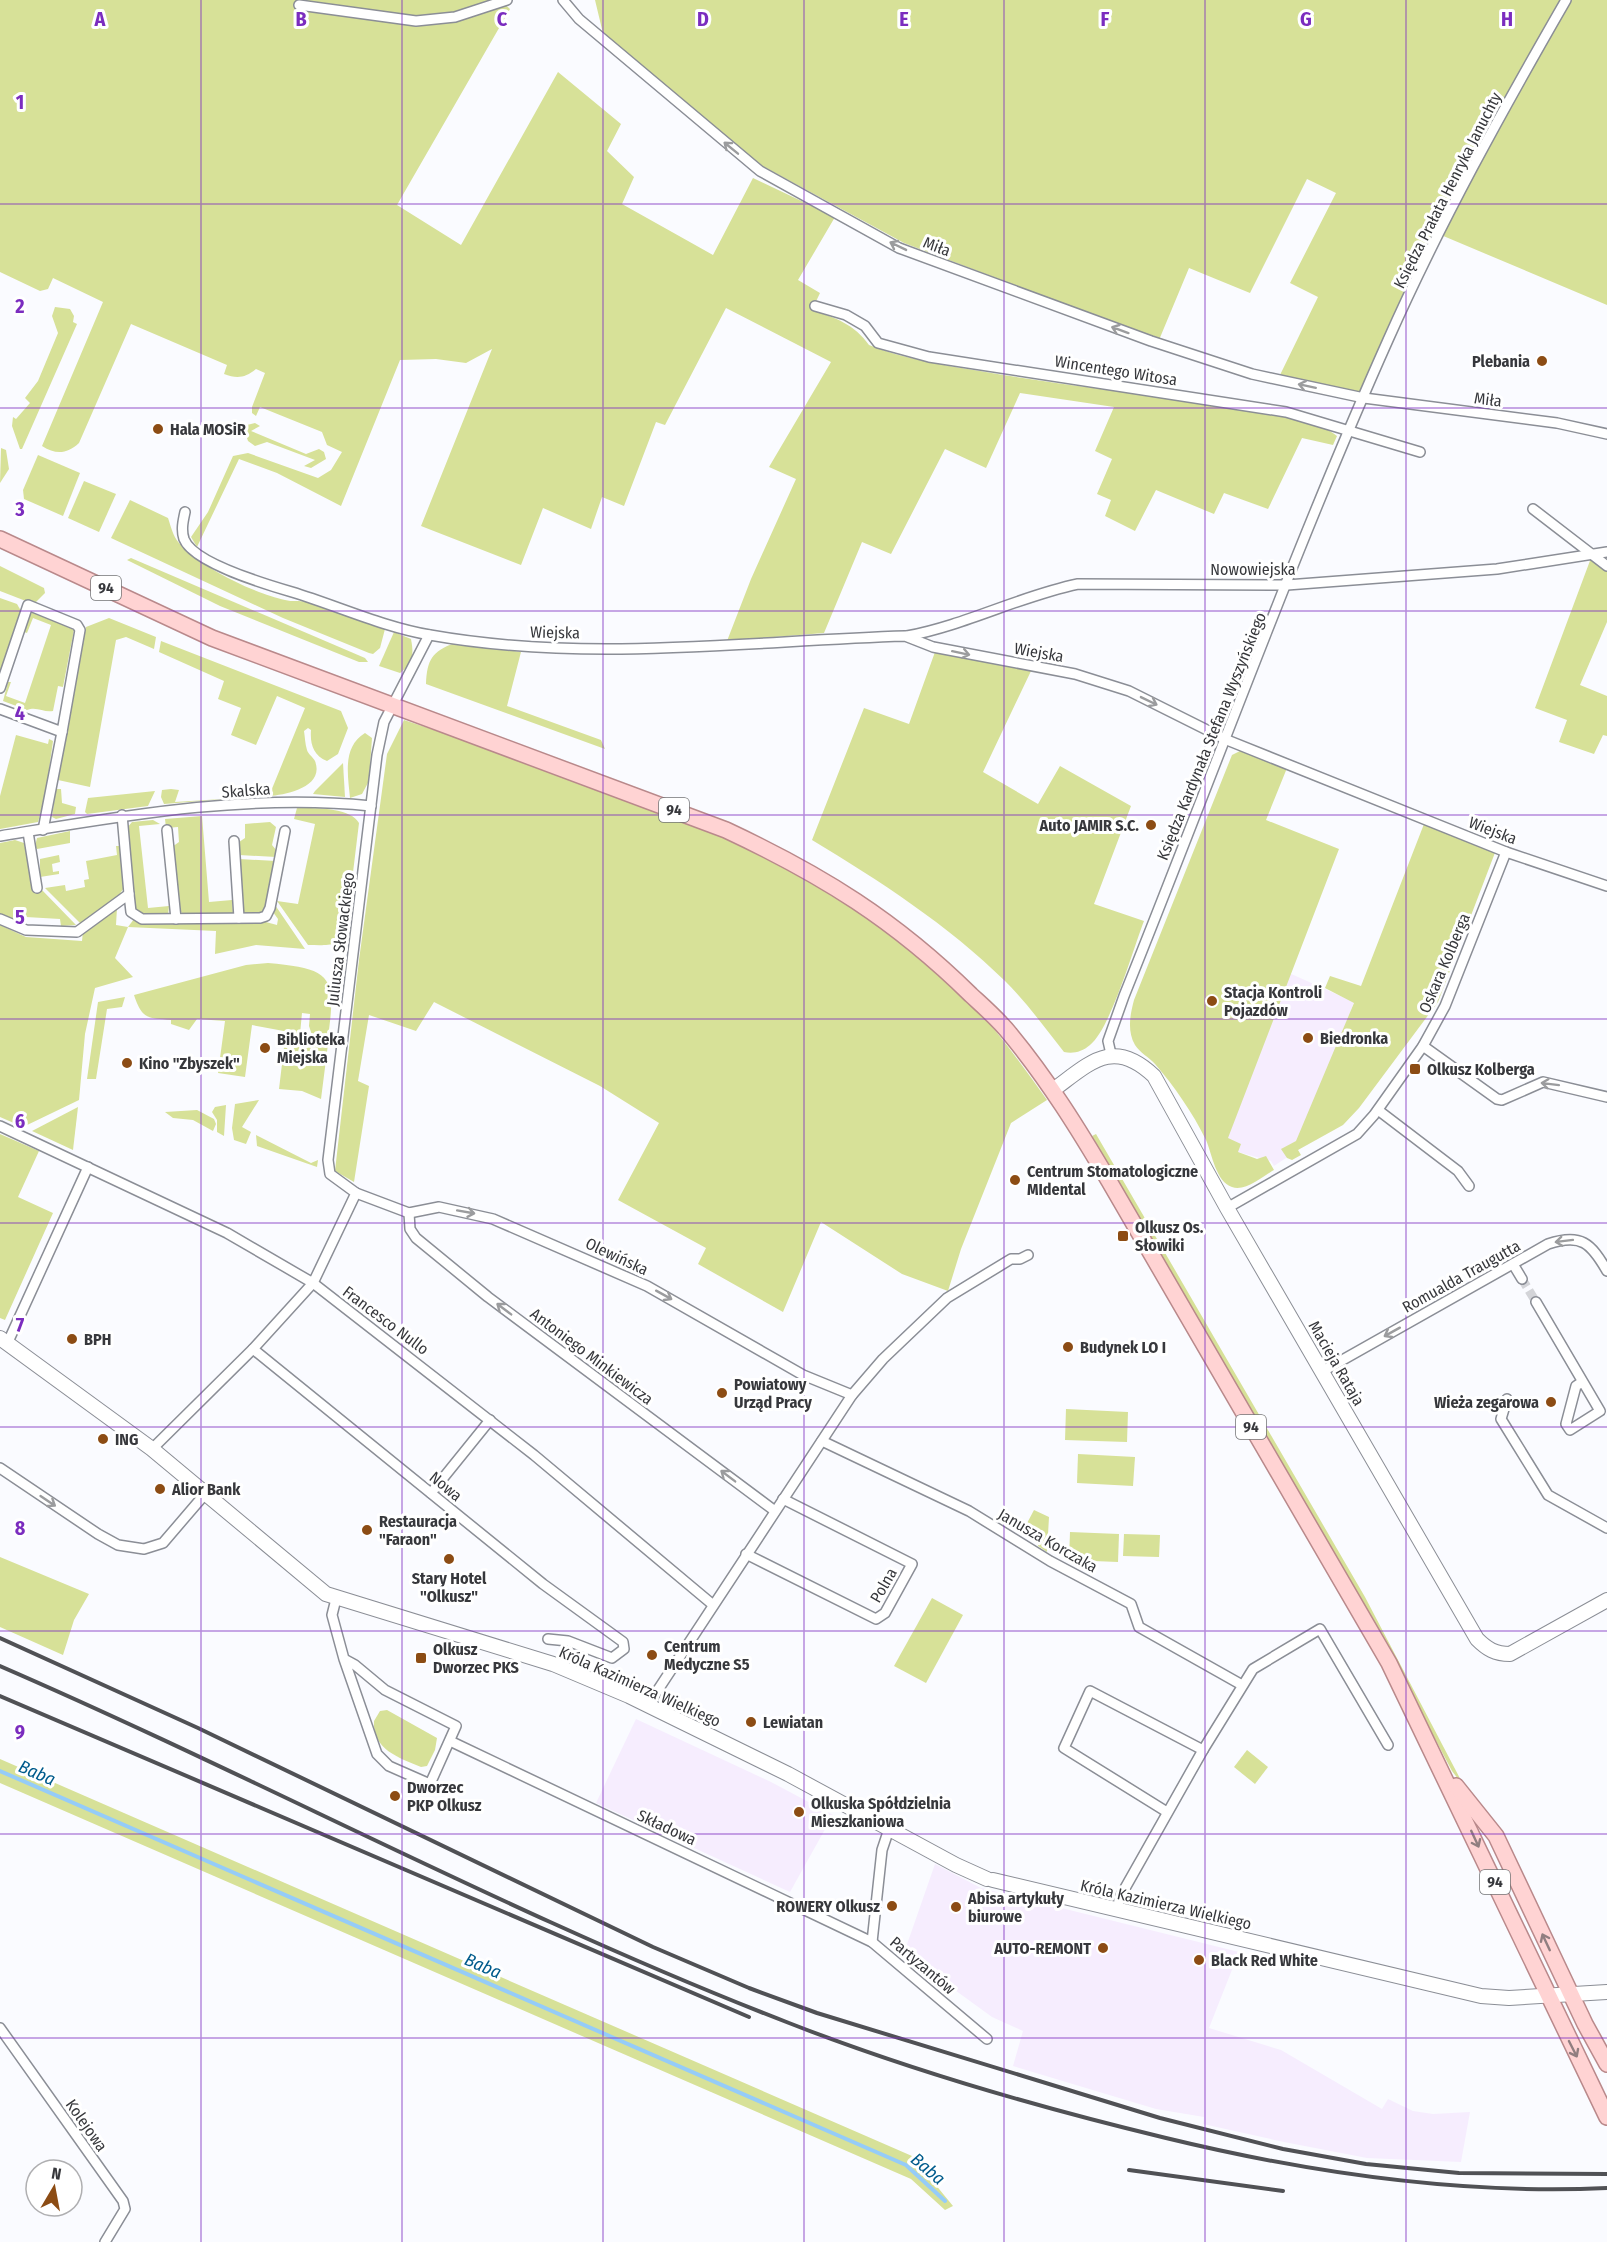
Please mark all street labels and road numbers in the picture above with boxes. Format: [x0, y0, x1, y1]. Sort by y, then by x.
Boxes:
street label: Księdza Prałata Henryka Januchty [1390, 88, 1506, 291]
street label: Miła [920, 233, 953, 260]
street label: Wincentego Witosa [1053, 351, 1179, 390]
street label: Miła [1473, 388, 1503, 411]
street label: Nowowiejska [1210, 560, 1296, 579]
road number: 94 [91, 576, 121, 600]
street label: Księdza Kardynała Stefana Wyszyńskiego [1153, 609, 1270, 863]
street label: Wiejska [530, 623, 580, 642]
street label: Wiejska [1013, 639, 1065, 666]
street label: Skalska [221, 779, 271, 802]
road number: 94 [659, 798, 689, 822]
street label: Wiejska [1466, 813, 1520, 848]
street label: Juliusza Słowackiego [323, 871, 358, 1007]
street label: Oskara Kolberga [1415, 910, 1474, 1016]
street label: Olewińska [582, 1234, 651, 1279]
street label: Romualda Traugutta [1399, 1236, 1524, 1317]
street label: Francesco Nullo [339, 1282, 432, 1359]
street label: Antoniego Minkiewicza [527, 1304, 657, 1409]
street label: Macieja Rataja [1305, 1317, 1369, 1409]
road number: 94 [1236, 1415, 1266, 1439]
street label: Nowa [426, 1468, 466, 1505]
street label: Janusza Korczaka [995, 1504, 1101, 1577]
street label: Polna [866, 1564, 901, 1606]
street label: Króla Kazimierza Wielkiego [556, 1642, 724, 1731]
street label: Składowa [634, 1806, 699, 1849]
road number: 94 [1480, 1870, 1510, 1894]
street label: Króla Kazimierza Wielkiego [1079, 1876, 1253, 1933]
street label: Partyzantów [886, 1933, 960, 1999]
street label: Kolejowa [62, 2096, 111, 2155]

